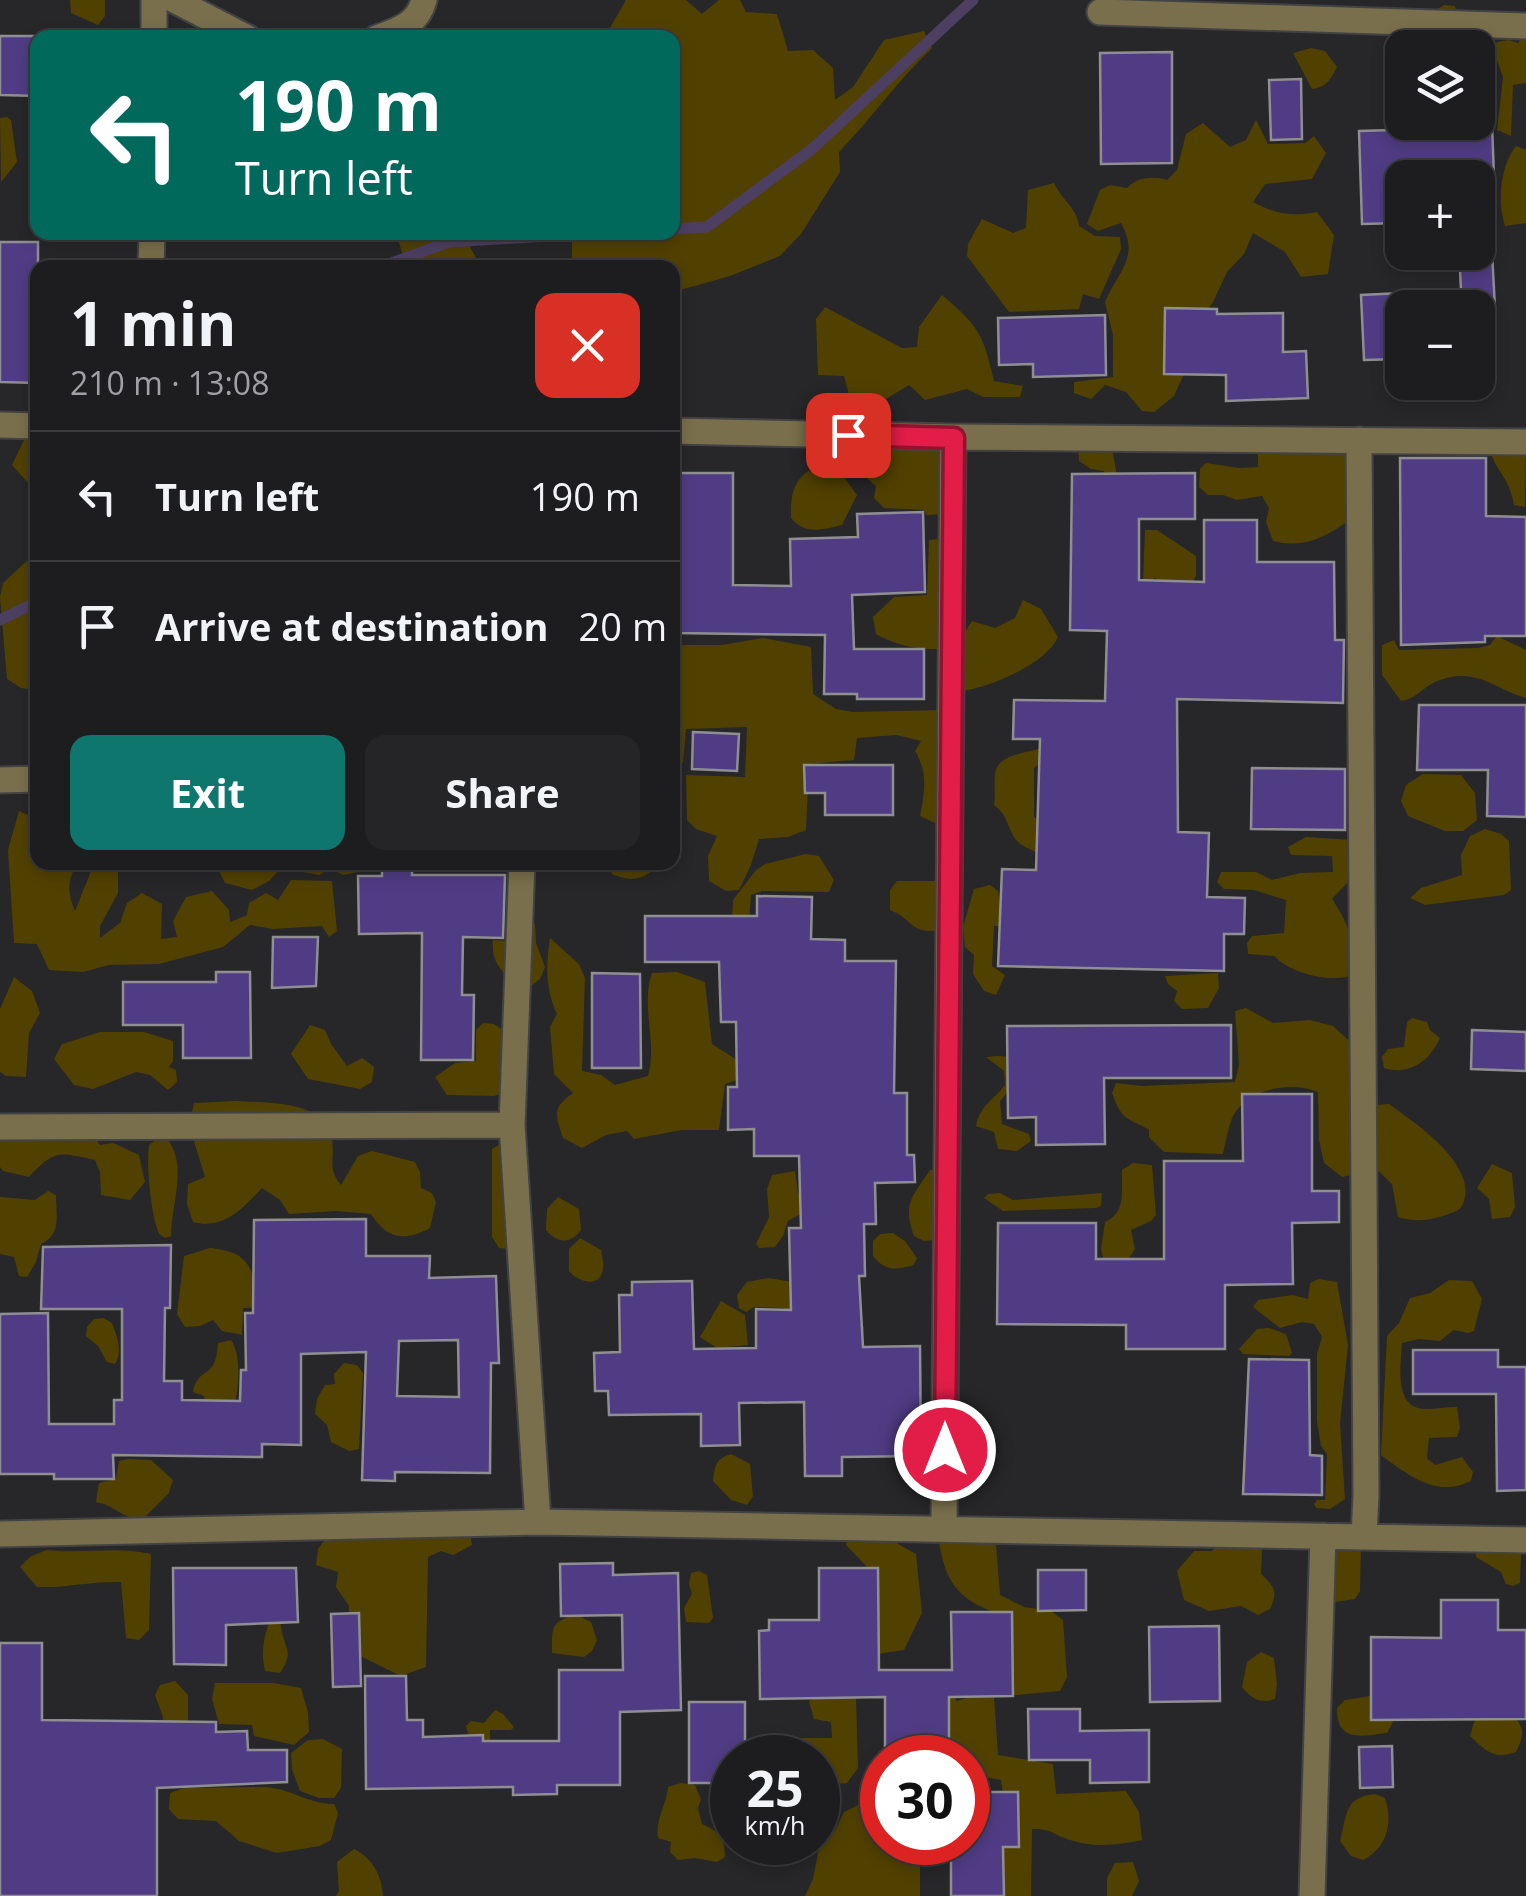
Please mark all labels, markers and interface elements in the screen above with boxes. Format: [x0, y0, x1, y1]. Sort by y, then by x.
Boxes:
map controls [1385, 30, 1495, 400]
button: layers [1385, 30, 1495, 140]
text: 190 m [235, 56, 442, 152]
icon: left [70, 70, 200, 200]
text: Turn left [235, 147, 413, 208]
button: + [1385, 160, 1495, 270]
text: 1 min [70, 282, 237, 364]
button: − [1385, 290, 1495, 400]
button: close [535, 293, 640, 398]
text: 210 m · 13:08 [70, 361, 269, 404]
pin [806, 393, 891, 478]
icon: arrive [821, 408, 876, 463]
icon: left [70, 469, 125, 524]
text: Turn left [155, 470, 319, 522]
text: 190 m [530, 470, 640, 522]
icon: arrive [70, 599, 125, 654]
text: Arrive at destination [155, 600, 549, 652]
text: 20 m [579, 600, 667, 652]
button: Exit [70, 735, 345, 850]
button: Share [365, 735, 640, 850]
position arrow [893, 1398, 997, 1502]
speed limit sign: 30 [860, 1735, 990, 1865]
text: 25 [746, 1754, 804, 1822]
text: km/h [745, 1808, 805, 1842]

